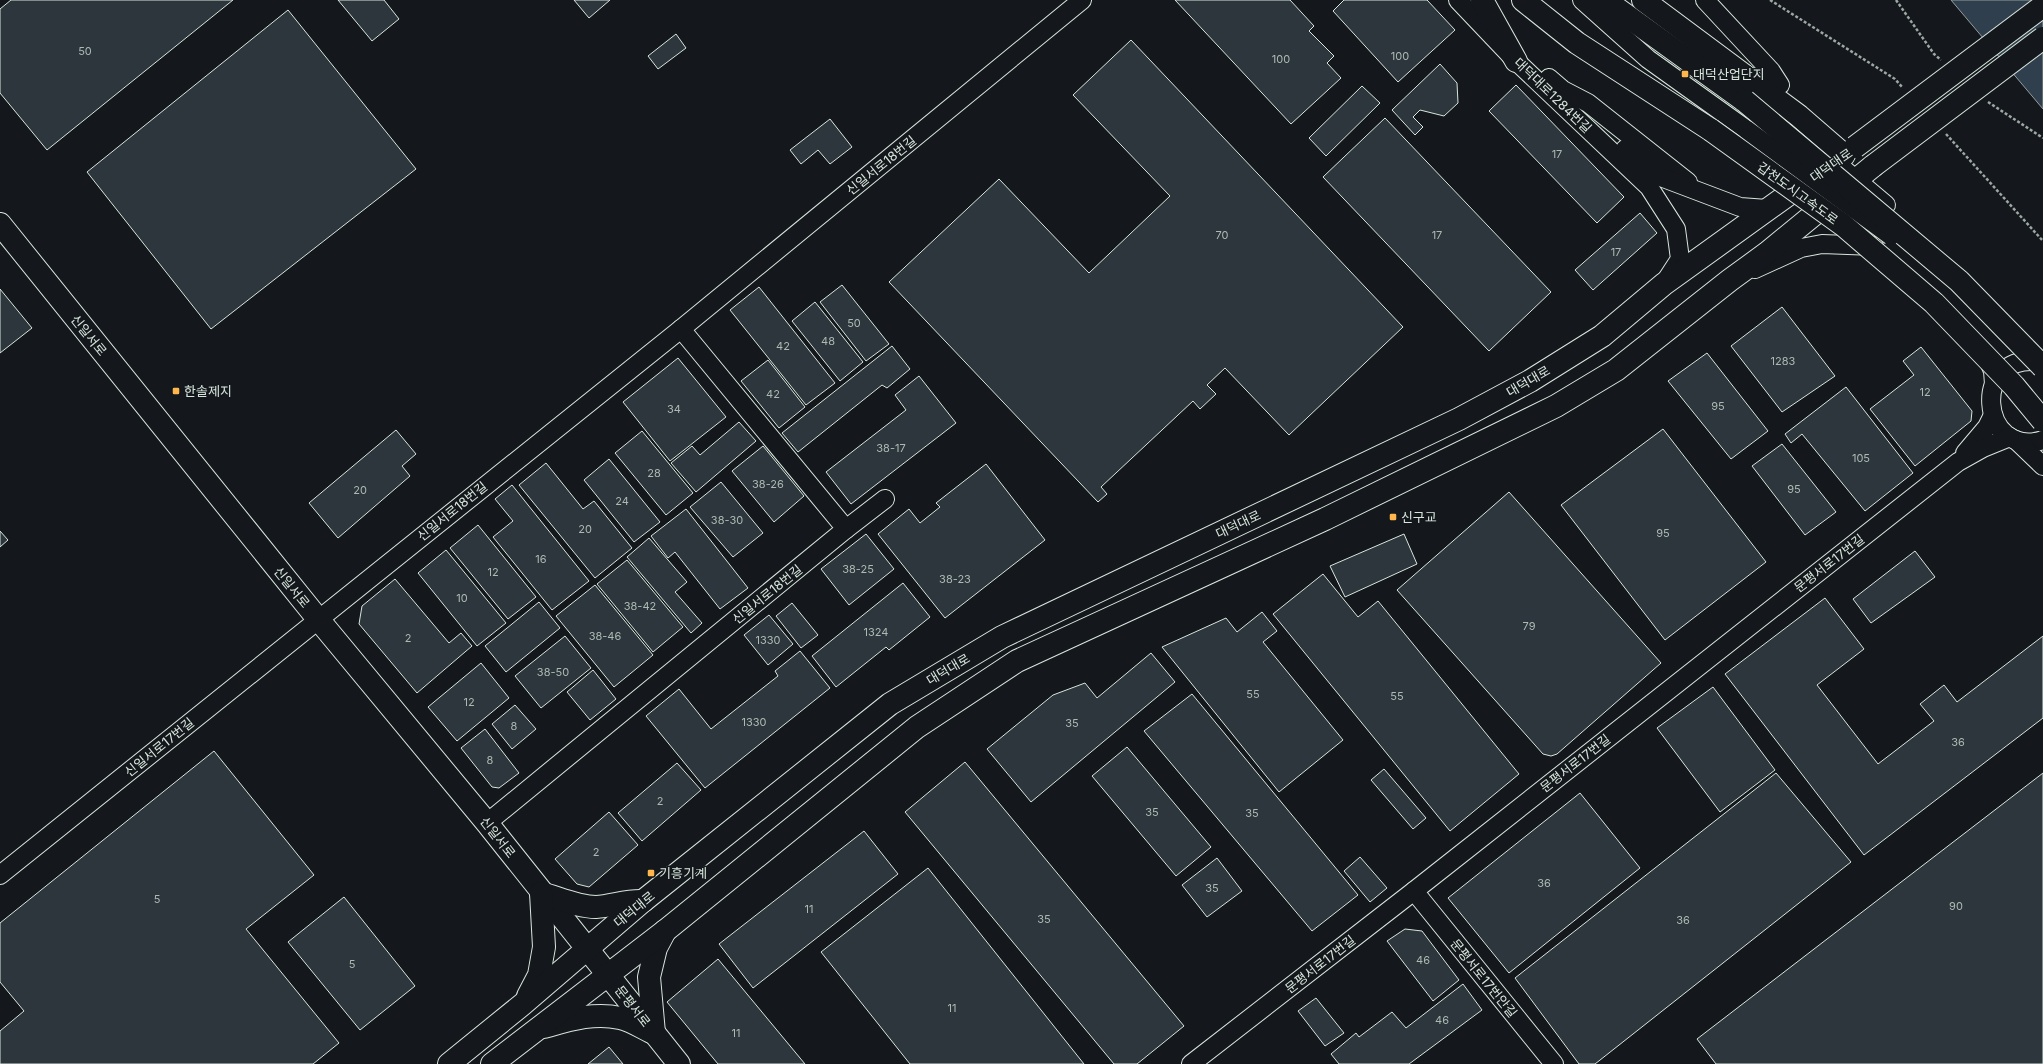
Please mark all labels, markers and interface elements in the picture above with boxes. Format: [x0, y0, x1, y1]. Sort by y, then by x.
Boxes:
house number: 50 [78, 44, 92, 58]
house number: 100 [1391, 49, 1409, 63]
house number: 100 [1272, 52, 1290, 66]
street label: 대덕대로1284번길 [1511, 54, 1595, 136]
place label: 대덕산업단지 [1693, 66, 1765, 82]
marker: 대덕산업단지 [1680, 69, 1690, 79]
street label: 신일서로18번길 [843, 132, 919, 198]
street label: 대덕대로 [1807, 145, 1855, 185]
house number: 17 [1552, 147, 1562, 161]
street label: 갑천도시고속도로 [1755, 158, 1841, 228]
house number: 70 [1216, 228, 1229, 242]
house number: 17 [1432, 228, 1442, 242]
house number: 17 [1611, 245, 1621, 259]
street label: 신일서로 [68, 311, 110, 359]
house number: 50 [847, 316, 861, 330]
house number: 48 [821, 334, 835, 348]
house number: 42 [776, 339, 790, 353]
house number: 1283 [1771, 354, 1796, 368]
street label: 대덕대로 [1503, 362, 1553, 400]
place label: 한솔제지 [184, 383, 232, 399]
house number: 12 [1919, 385, 1931, 399]
marker: 한솔제지 [171, 386, 181, 396]
house number: 42 [766, 387, 780, 401]
house number: 95 [1711, 399, 1725, 413]
house number: 34 [667, 402, 681, 416]
house number: 38-17 [876, 441, 906, 455]
house number: 105 [1852, 451, 1870, 465]
house number: 28 [647, 466, 661, 480]
house number: 38-26 [752, 477, 784, 491]
street label: 신일서로18번길 [414, 478, 490, 544]
house number: 95 [1787, 482, 1801, 496]
house number: 20 [353, 483, 367, 497]
house number: 24 [615, 494, 629, 508]
street label: 대덕대로 [1213, 507, 1263, 541]
place label: 신구교 [1401, 509, 1437, 525]
marker: 신구교 [1388, 512, 1398, 522]
house number: 38-30 [711, 513, 743, 527]
house number: 20 [578, 522, 592, 536]
house number: 95 [1656, 526, 1670, 540]
street label: 문평서로17번길 [1791, 531, 1867, 595]
house number: 16 [535, 552, 547, 566]
street label: 신일서로18번길 [729, 561, 805, 627]
house number: 38-25 [842, 562, 874, 576]
street label: 신일서로 [271, 563, 313, 611]
house number: 12 [487, 565, 499, 579]
house number: 38-23 [939, 572, 971, 586]
house number: 10 [456, 591, 468, 605]
house number: 38-42 [624, 599, 656, 613]
house number: 79 [1523, 619, 1536, 633]
house number: 1324 [864, 625, 888, 639]
house number: 38-46 [589, 629, 621, 643]
house number: 2 [405, 631, 411, 645]
house number: 1330 [755, 633, 781, 647]
street label: 대덕대로 [923, 650, 973, 688]
house number: 38-50 [537, 665, 569, 679]
house number: 55 [1246, 687, 1260, 701]
house number: 55 [1390, 689, 1404, 703]
house number: 12 [463, 695, 475, 709]
street label: 신일서로17번길 [121, 714, 197, 780]
house number: 1330 [741, 715, 767, 729]
house number: 35 [1065, 716, 1079, 730]
house number: 8 [511, 719, 518, 733]
street label: 문평서로17번길 [1537, 731, 1613, 795]
house number: 36 [1951, 735, 1965, 749]
house number: 8 [487, 753, 494, 767]
house number: 2 [657, 794, 663, 808]
house number: 35 [1145, 805, 1159, 819]
house number: 35 [1245, 806, 1259, 820]
street label: 신일서로 [477, 813, 519, 861]
house number: 2 [593, 845, 599, 859]
place label: 기흥기계 [659, 865, 707, 881]
marker: 기흥기계 [646, 868, 656, 878]
house number: 36 [1537, 876, 1551, 890]
house number: 35 [1205, 881, 1219, 895]
street label: 대덕대로 [610, 888, 658, 930]
house number: 5 [154, 892, 161, 906]
house number: 90 [1949, 899, 1963, 913]
house number: 11 [805, 902, 813, 916]
house number: 35 [1037, 912, 1051, 926]
house number: 36 [1676, 913, 1690, 927]
street label: 문평서로17번길 [1282, 932, 1358, 996]
street label: 문평서로17번안길 [1447, 936, 1521, 1020]
house number: 46 [1416, 953, 1430, 967]
house number: 5 [349, 957, 356, 971]
street label: 문평서로 [612, 982, 654, 1030]
house number: 11 [948, 1001, 956, 1015]
house number: 46 [1435, 1013, 1449, 1027]
house number: 11 [732, 1026, 740, 1040]

